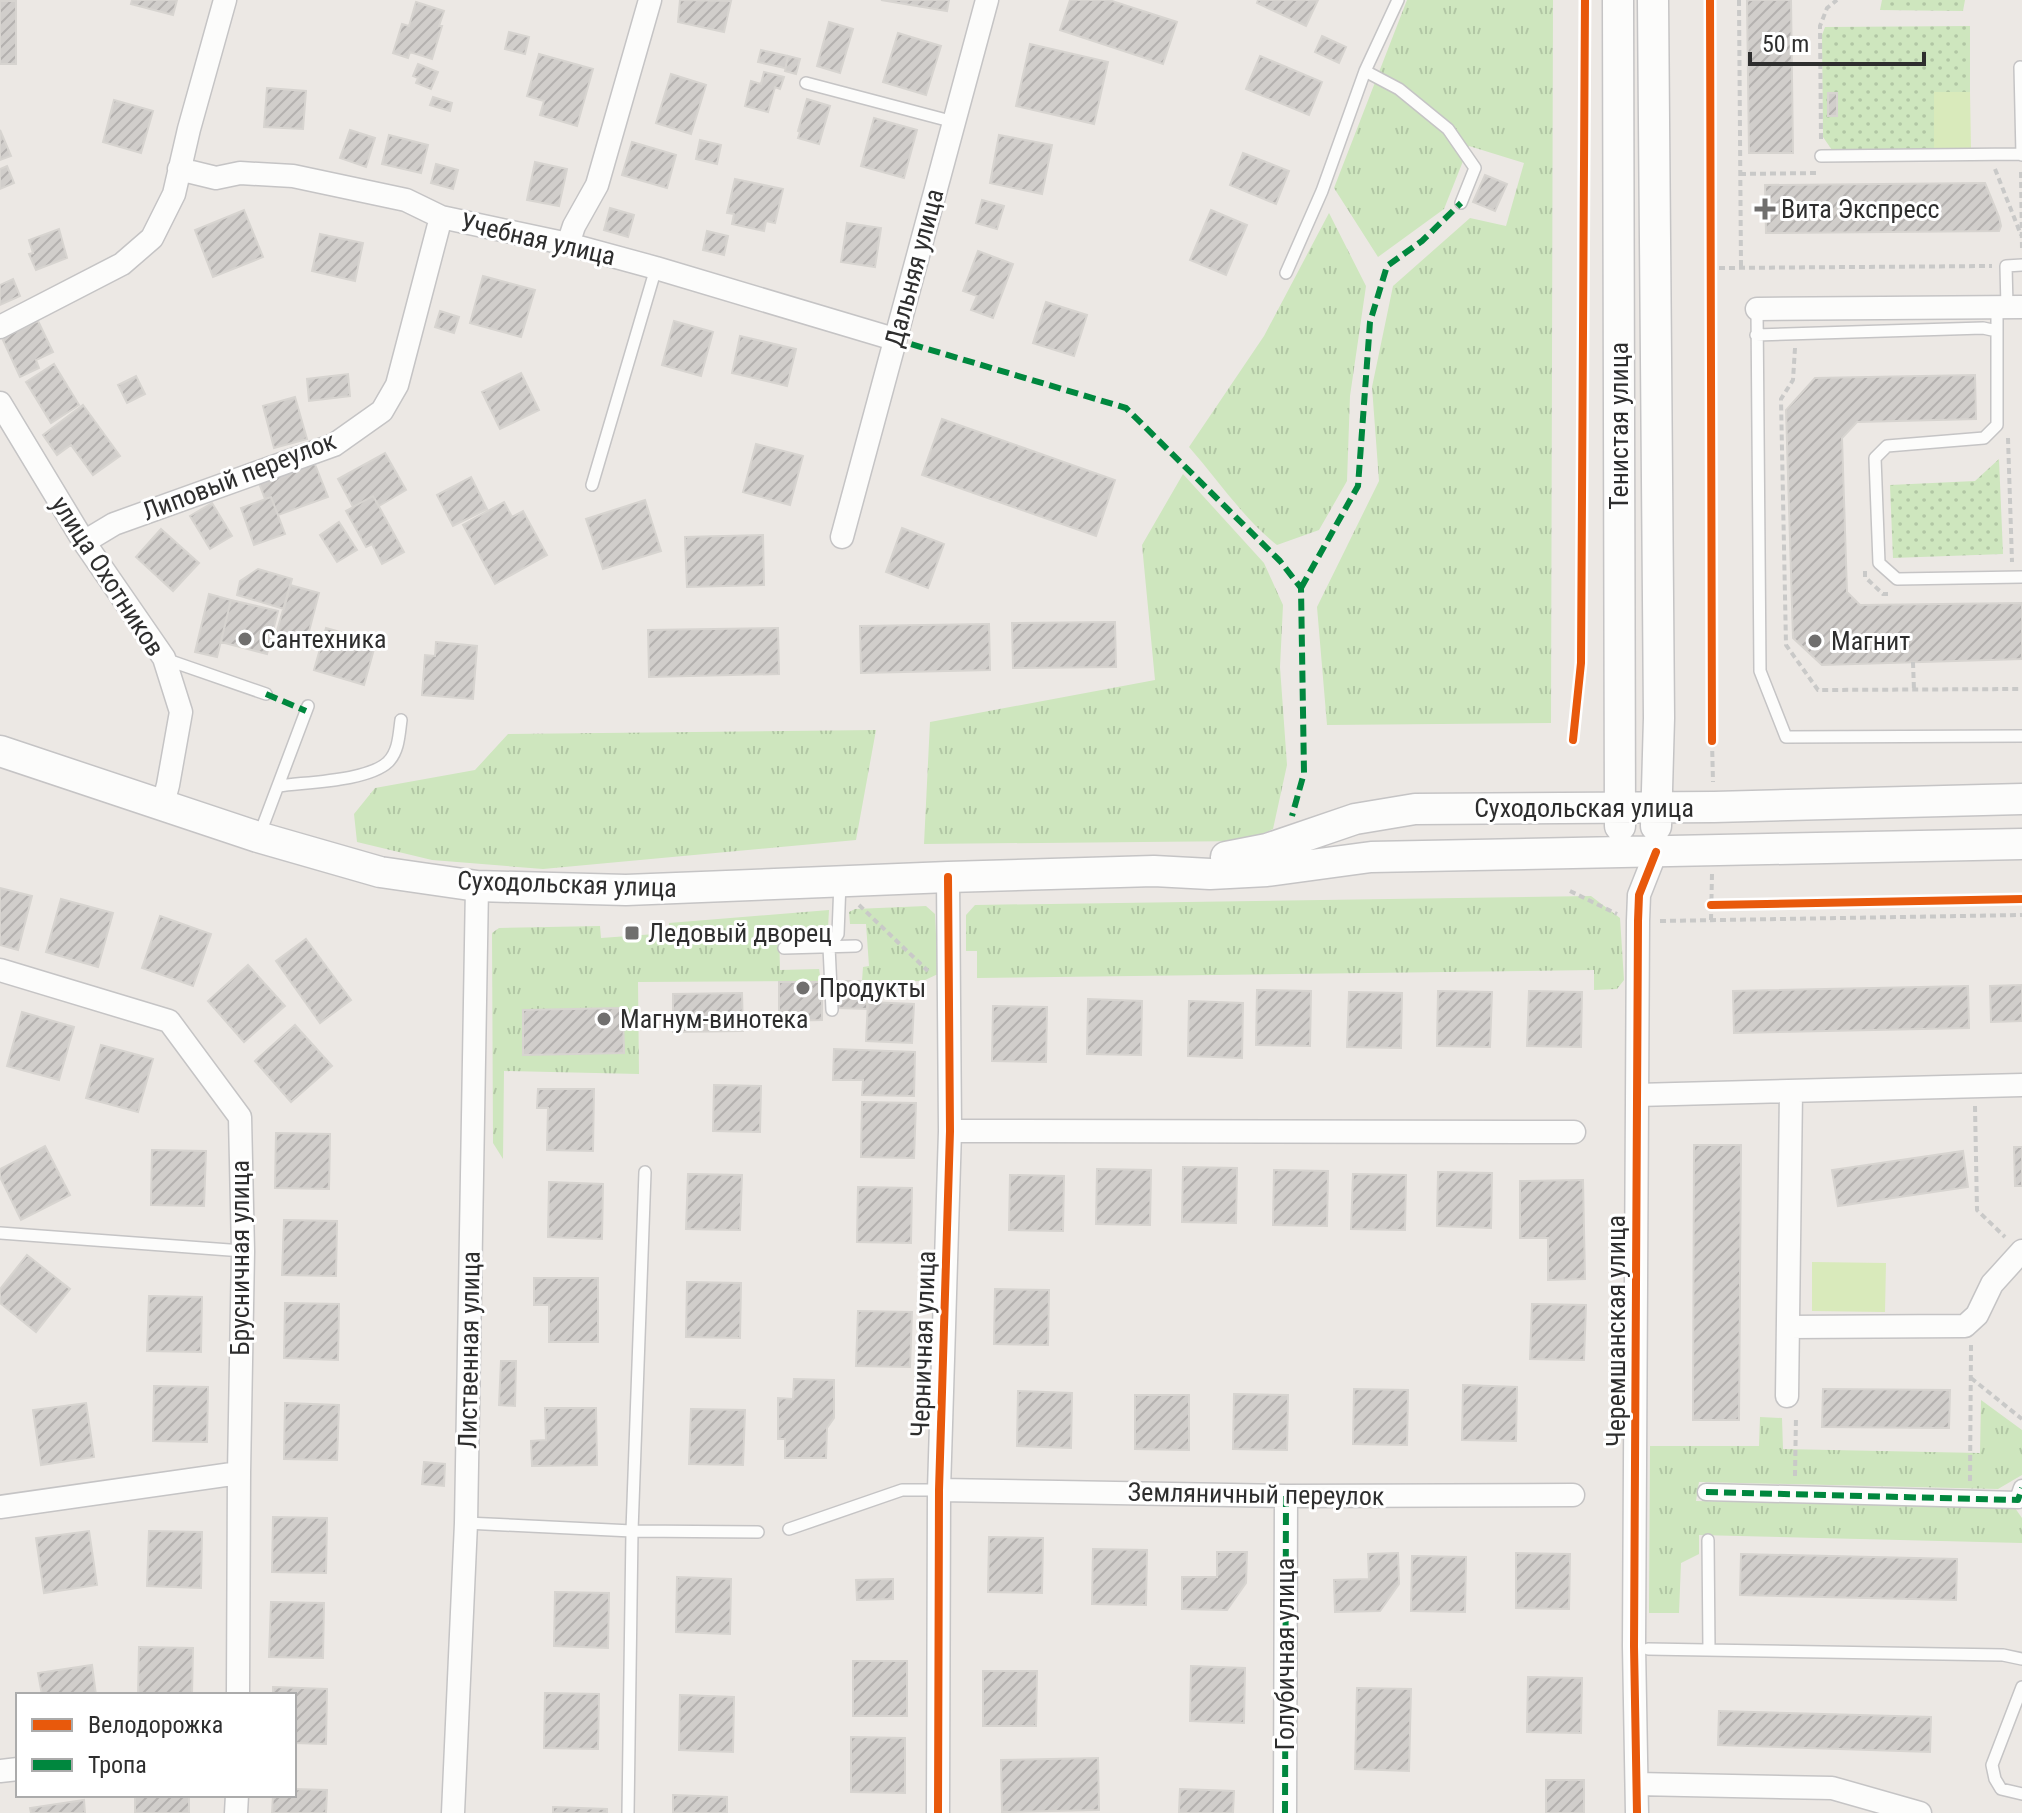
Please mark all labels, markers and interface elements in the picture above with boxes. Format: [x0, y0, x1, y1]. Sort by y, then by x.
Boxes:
scale bar [1750, 16, 1924, 66]
text: 50 m [1762, 30, 1809, 58]
street label: Дальняя улица [878, 186, 950, 350]
place label: Вита Экспресс [1781, 194, 1940, 224]
marker: Вита Экспресс [1756, 200, 1774, 218]
street label: Учебная улица [458, 207, 618, 271]
street label: Тенистая улица [1604, 342, 1634, 510]
street label: Липовый переулок [138, 425, 340, 527]
street label: улица Охотников [45, 491, 171, 661]
place label: Сантехника [261, 624, 386, 654]
place label: Магнит [1831, 626, 1910, 656]
marker: Сантехника [236, 630, 254, 648]
marker: Магнит [1806, 632, 1824, 650]
street label: Суходольская улица [1474, 793, 1694, 823]
street label: Суходольская улица [457, 865, 677, 903]
place label: Ледовый дворец [648, 918, 832, 948]
marker: Ледовый дворец [623, 924, 641, 942]
place label: Продукты [819, 973, 926, 1003]
marker: Продукты [794, 979, 812, 997]
place label: Магнум-винотека [620, 1004, 809, 1034]
marker: Магнум-винотека [595, 1010, 613, 1028]
street label: Брусничная улица [225, 1160, 255, 1356]
street label: Черемшанская улица [1601, 1215, 1631, 1447]
street label: Черничная улица [905, 1250, 941, 1438]
street label: Лиственная улица [452, 1251, 486, 1449]
street label: Земляничный переулок [1127, 1477, 1385, 1511]
street label: Голубичная улица [1270, 1558, 1300, 1750]
legend [16, 1693, 296, 1797]
text: Велодорожка [88, 1711, 223, 1739]
text: Тропа [88, 1751, 147, 1779]

